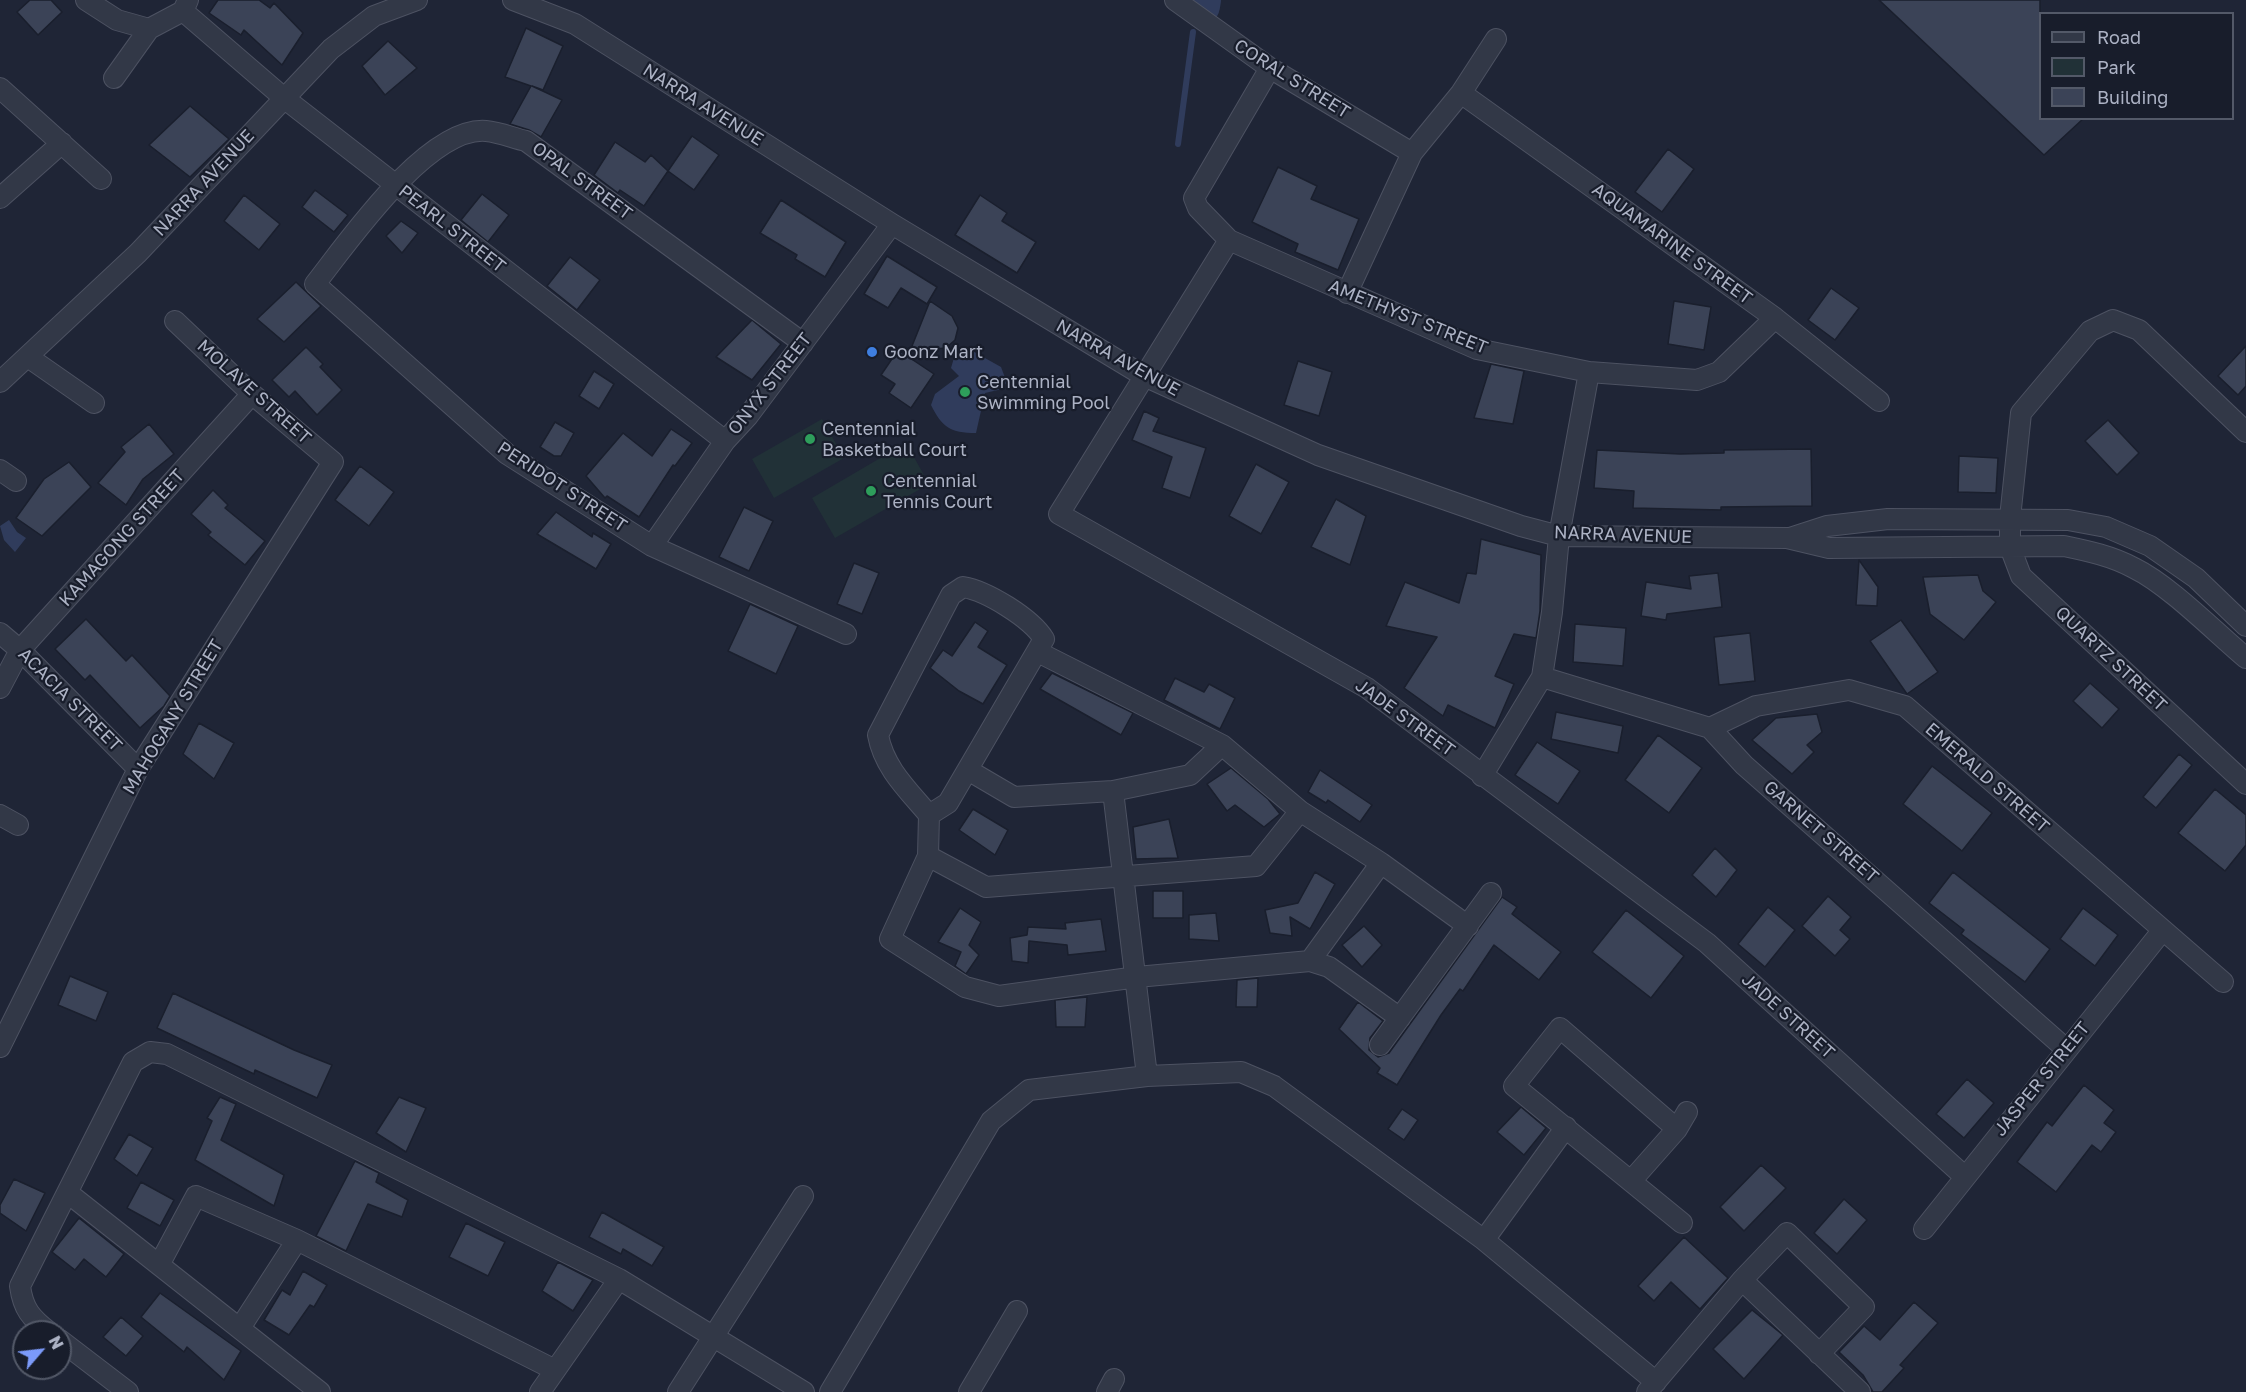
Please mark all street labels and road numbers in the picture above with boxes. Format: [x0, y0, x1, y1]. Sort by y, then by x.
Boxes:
street label: CORAL STREET [1230, 35, 1354, 123]
street label: NARRA AVENUE [639, 59, 767, 151]
street label: NARRA AVENUE [149, 125, 259, 241]
street label: OPAL STREET [528, 137, 636, 225]
street label: AQUAMARINE STREET [1588, 179, 1756, 309]
street label: PEARL STREET [394, 181, 510, 277]
street label: AMETHYST STREET [1325, 275, 1491, 359]
street label: NARRA AVENUE [1052, 315, 1184, 401]
street label: ONYX STREET [724, 329, 816, 439]
street label: MOLAVE STREET [193, 335, 315, 449]
street label: PERIDOT STREET [493, 437, 631, 537]
street label: KAMAGONG STREET [55, 465, 189, 611]
street label: NARRA AVENUE [1554, 522, 1692, 548]
street label: QUARTZ STREET [2051, 602, 2171, 716]
street label: MAHOGANY STREET [118, 636, 228, 798]
street label: ACACIA STREET [14, 644, 126, 756]
street label: JADE STREET [1351, 675, 1459, 761]
street label: EMERALD STREET [1921, 718, 2053, 838]
street label: GARNET STREET [1759, 776, 1883, 888]
street label: JADE STREET [1737, 969, 1839, 1063]
street label: JASPER STREET [1989, 1018, 2095, 1140]

